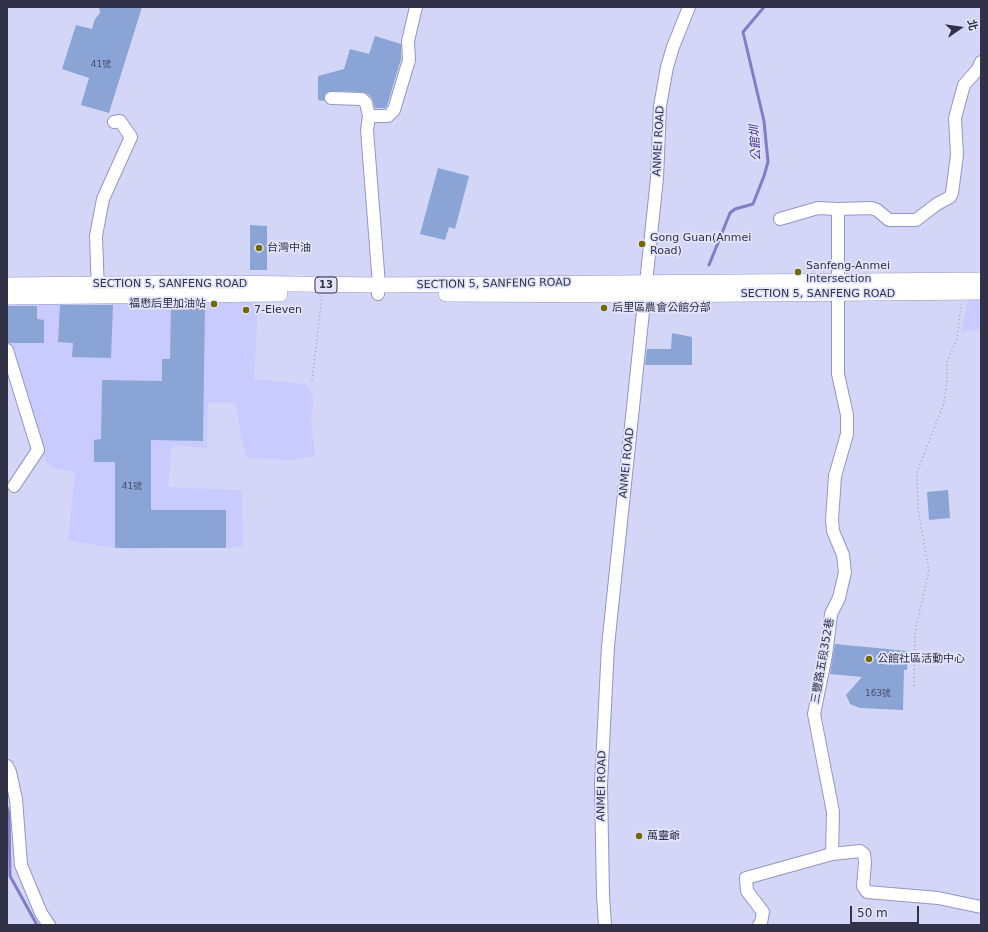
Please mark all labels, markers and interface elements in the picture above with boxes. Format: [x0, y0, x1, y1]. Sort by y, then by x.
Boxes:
north arrow [940, 8, 980, 48]
text: 北 [965, 18, 980, 32]
house number: 41號 [91, 60, 111, 70]
street label: ANMEI ROAD [651, 105, 667, 177]
water label: 公館圳 [748, 125, 764, 161]
place label: Gong Guan(Anmei Road) [650, 231, 751, 257]
marker: Gong Guan(Anmei Road) [637, 239, 647, 249]
place label: 台灣中油 [267, 241, 311, 255]
marker: 台灣中油 [254, 243, 264, 253]
place label: Sanfeng-Anmei Intersection [806, 259, 890, 285]
marker: Sanfeng-Anmei Intersection [793, 267, 803, 277]
street label: SECTION 5, SANFENG ROAD [417, 276, 571, 292]
street label: SECTION 5, SANFENG ROAD [93, 277, 247, 291]
road number: 13 [315, 277, 337, 293]
street label: SECTION 5, SANFENG ROAD [741, 287, 895, 301]
place label: 福懋后里加油站 [129, 297, 206, 311]
marker: 福懋后里加油站 [209, 299, 219, 309]
place label: 后里區農會公館分部 [612, 301, 711, 315]
place label: 7-Eleven [254, 303, 302, 317]
marker: 后里區農會公館分部 [599, 303, 609, 313]
marker: 7-Eleven [241, 305, 251, 315]
street label: ANMEI ROAD [617, 427, 637, 499]
house number: 41號 [122, 482, 142, 492]
street label: 三豐路五段352巷 [809, 617, 837, 705]
place label: 公館社區活動中心 [877, 652, 965, 666]
marker: 公館社區活動中心 [864, 654, 874, 664]
house number: 163號 [865, 689, 891, 699]
street label: ANMEI ROAD [595, 750, 609, 822]
place label: 萬𤫊爺 [647, 829, 680, 843]
marker: 萬𤫊爺 [634, 831, 644, 841]
scale bar [852, 898, 921, 924]
text: 50 m [857, 906, 888, 920]

